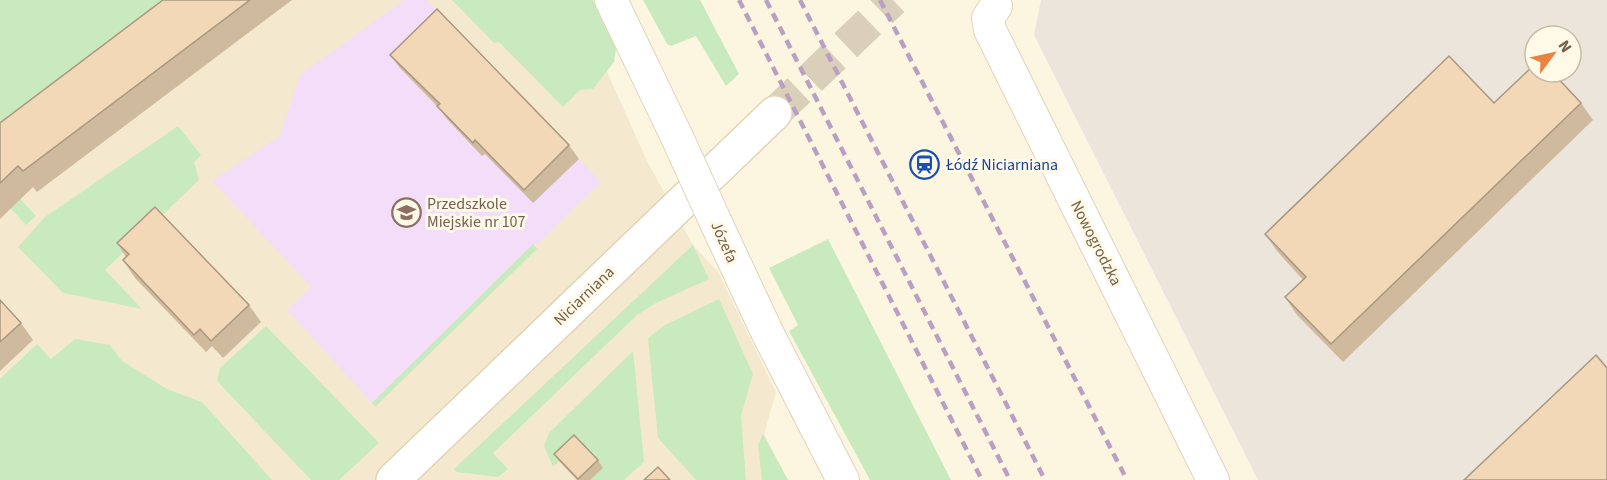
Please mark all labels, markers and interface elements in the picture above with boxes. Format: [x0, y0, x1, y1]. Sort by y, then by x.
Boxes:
north arrow [1523, 24, 1583, 84]
text: N [1553, 36, 1577, 57]
station icon: Łódź Niciarniana [909, 149, 941, 181]
place label: Łódź Niciarniana [945, 154, 1058, 176]
place label: Przedszkole Miejskie nr 107 [427, 193, 526, 233]
school or university icon: Przedszkole Miejskie nr 107 [390, 197, 422, 229]
street label: Nowogrodzka [1065, 197, 1127, 289]
street label: Józefa [705, 218, 743, 266]
street label: Niciarniana [549, 261, 619, 331]

